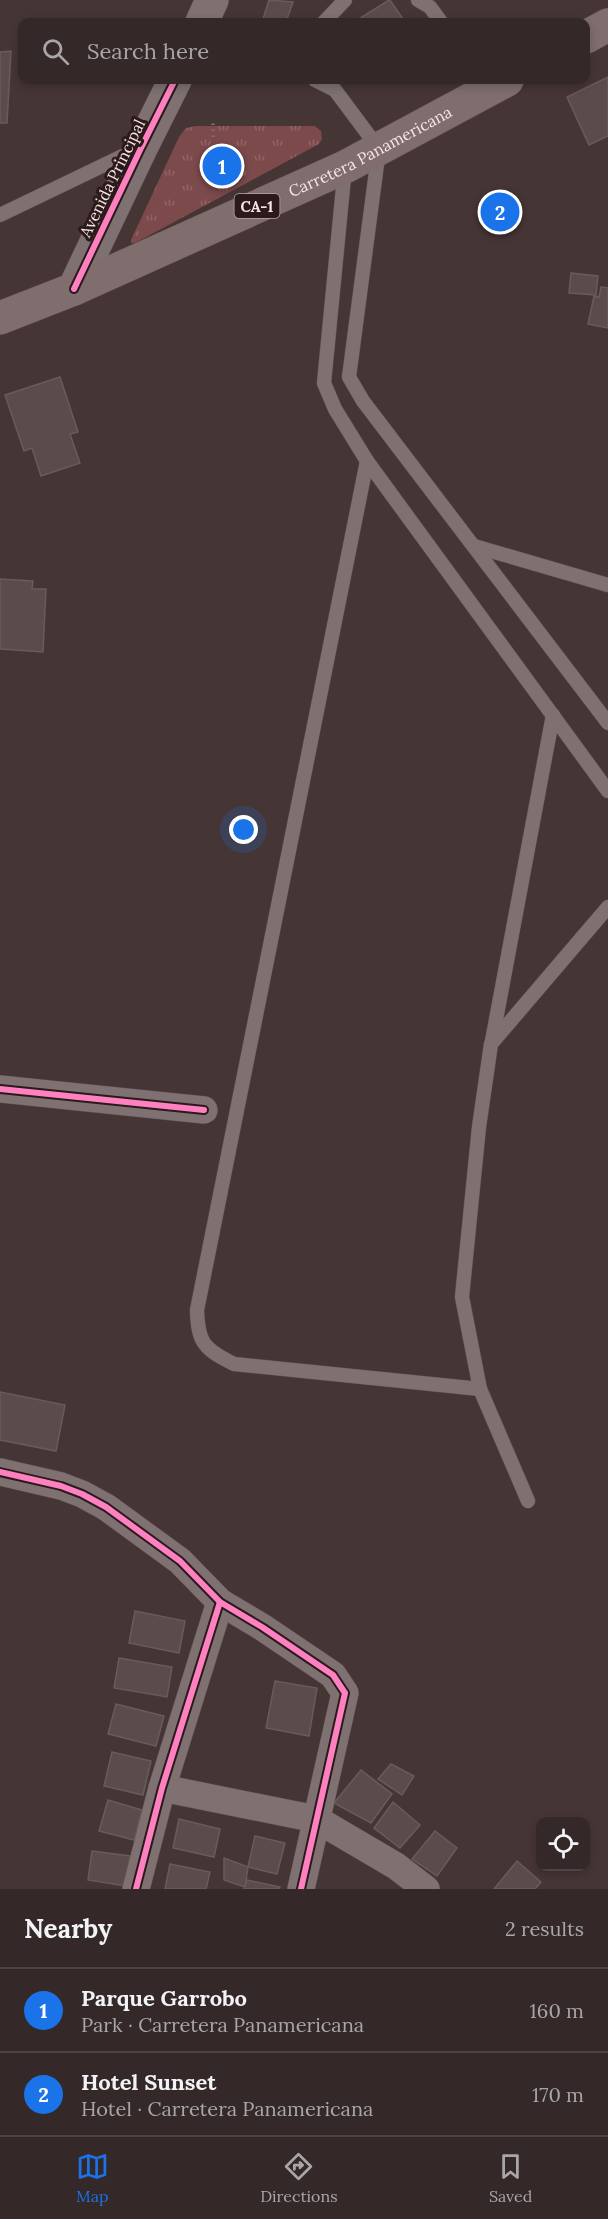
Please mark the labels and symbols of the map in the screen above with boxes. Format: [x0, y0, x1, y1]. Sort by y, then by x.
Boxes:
street label: Carretera Panamericana [285, 101, 455, 201]
street label: Avenida Principal [74, 116, 149, 241]
pin: 1 [202, 144, 242, 188]
pin: 2 [480, 190, 520, 234]
road number: CA-1 [234, 194, 280, 218]
your location [229, 815, 258, 844]

